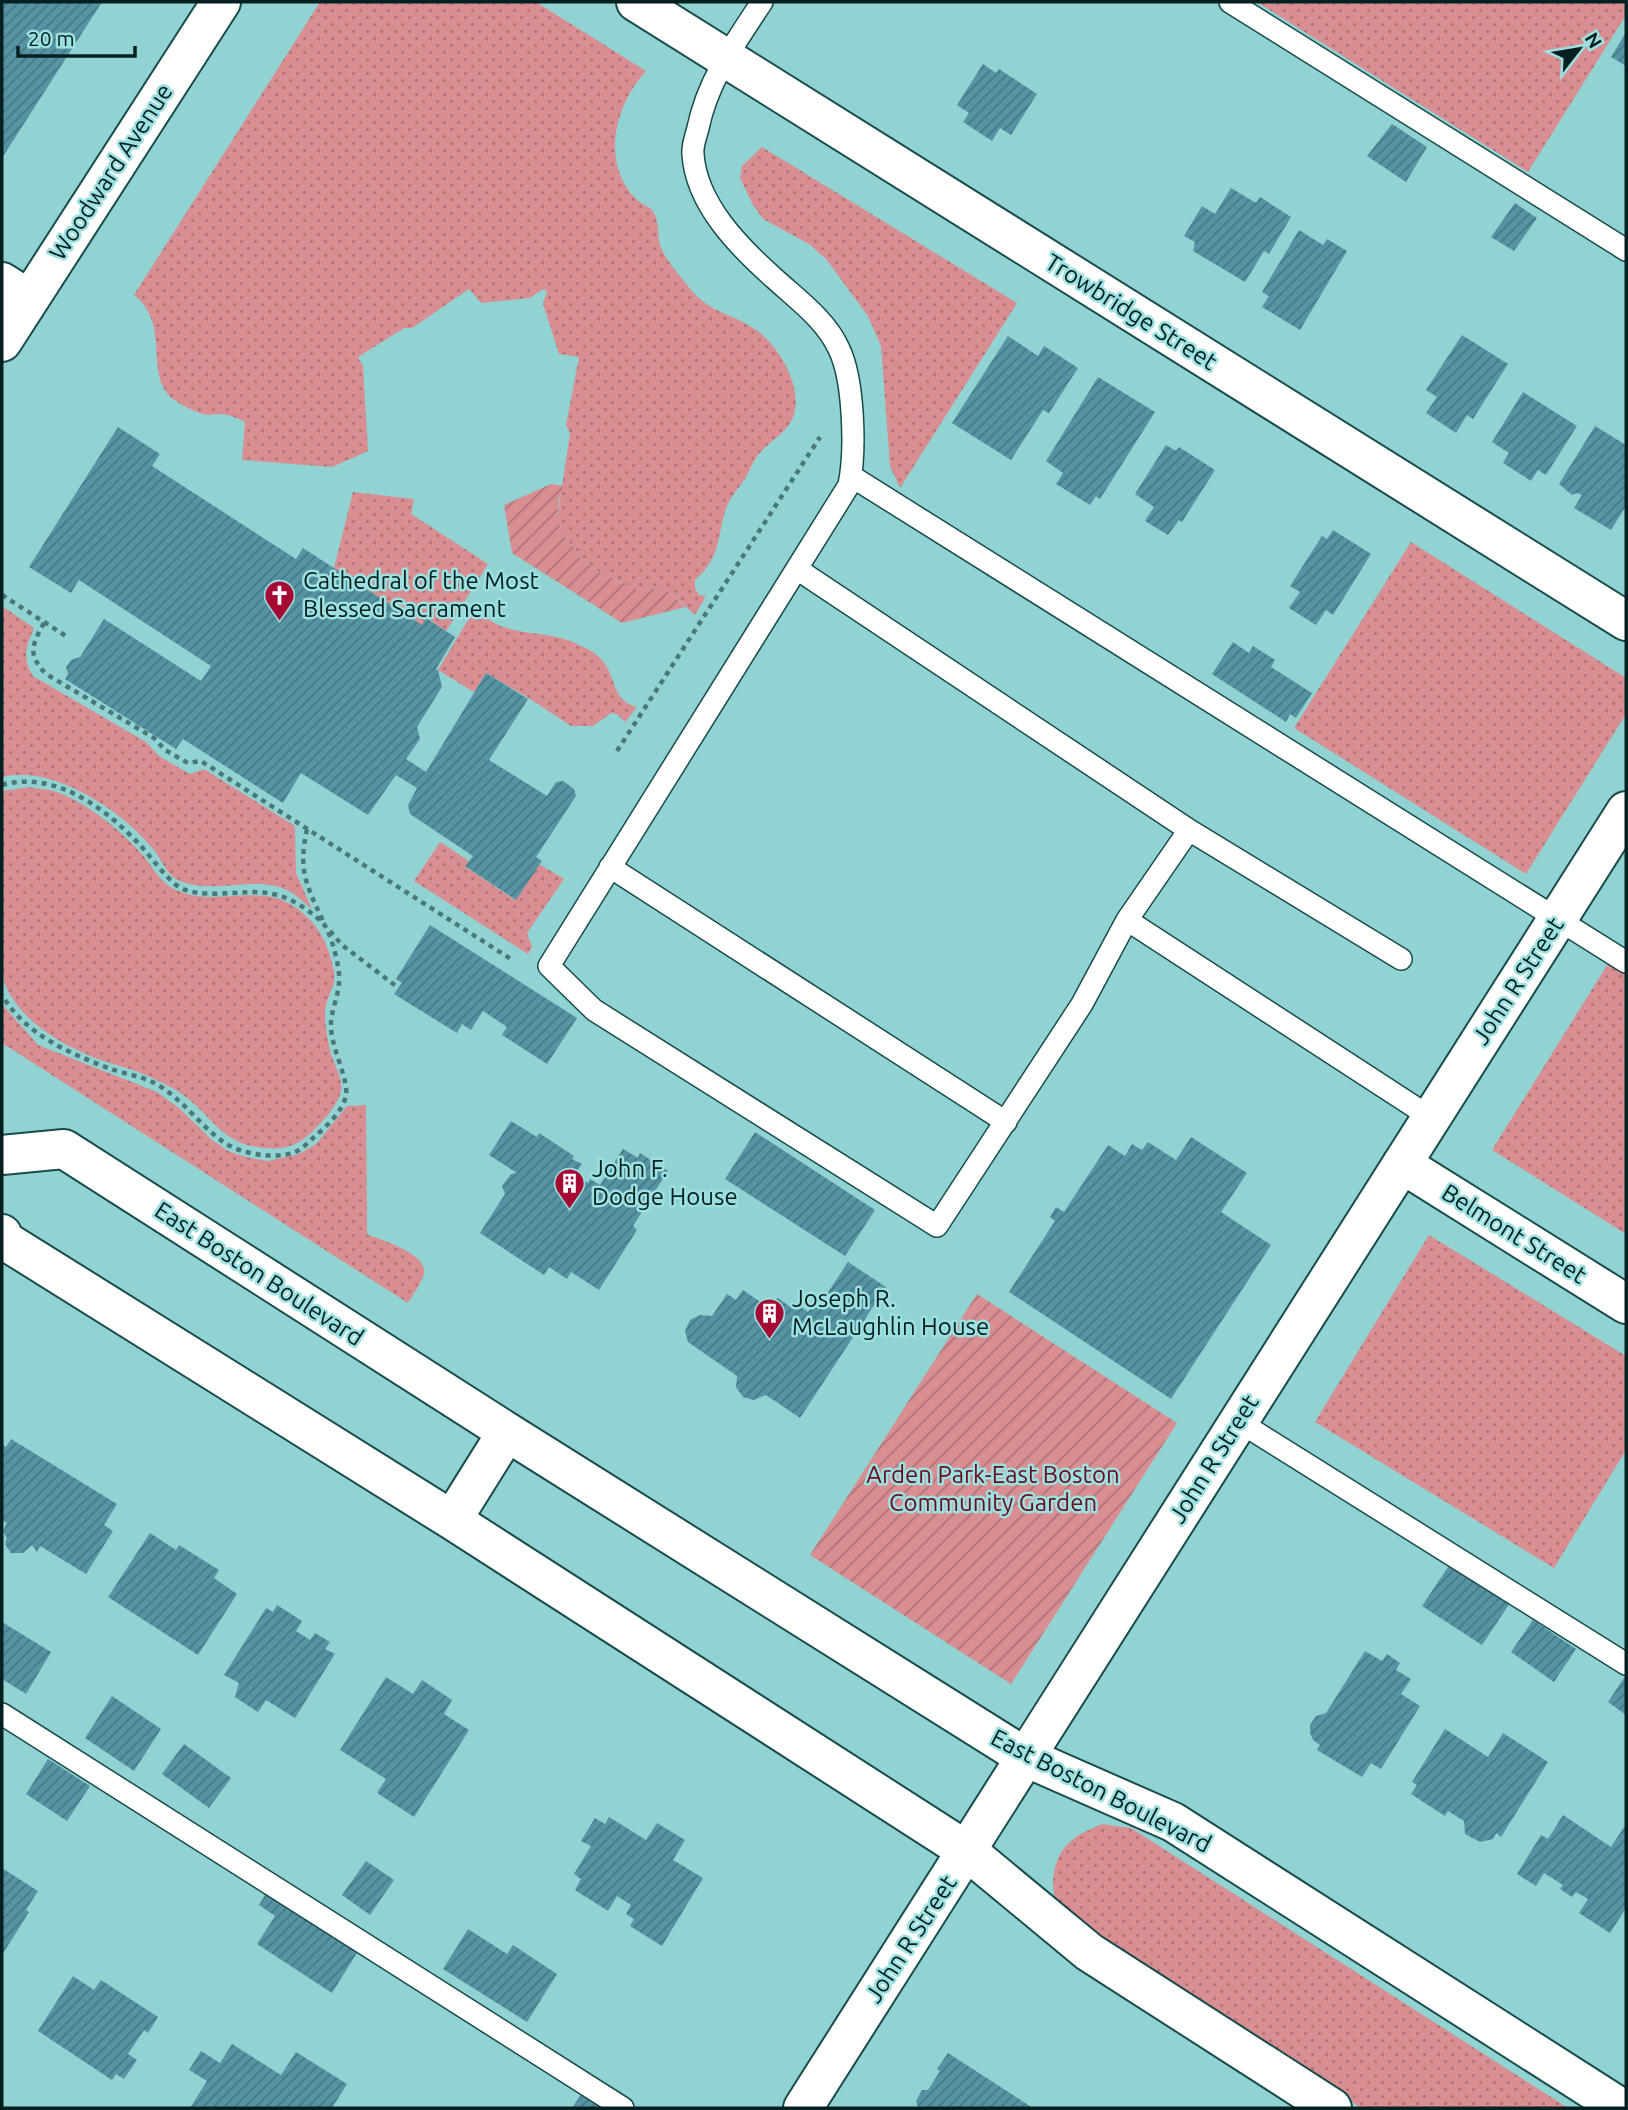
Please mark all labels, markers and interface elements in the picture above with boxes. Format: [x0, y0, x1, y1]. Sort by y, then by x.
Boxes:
scale bar [18, 14, 135, 58]
north arrow [1544, 14, 1614, 84]
text: 20 m [28, 26, 75, 50]
text: N [1580, 28, 1607, 52]
street label: Woodward Avenue [44, 79, 178, 265]
street label: Trowbridge Street [1041, 248, 1222, 375]
place label: Cathedral of the Most Blessed Sacrament [303, 567, 540, 622]
church icon: Cathedral of the Most Blessed Sacrament [263, 578, 297, 622]
street label: John R Street [1466, 912, 1569, 1049]
place label: John F. Dodge House [592, 1155, 738, 1210]
building icon: John F. Dodge House [552, 1166, 586, 1210]
street label: Belmont Street [1437, 1178, 1592, 1289]
street label: East Boston Boulevard [150, 1196, 369, 1351]
place label: Joseph R. McLaughlin House [792, 1285, 989, 1340]
building icon: Joseph R. McLaughlin House [752, 1296, 786, 1340]
street label: John R Street [1163, 1389, 1264, 1528]
park label: Arden Park-East Boston Community Garden [866, 1461, 1120, 1516]
street label: East Boston Boulevard [987, 1723, 1216, 1858]
street label: John R Street [859, 1870, 962, 2007]

